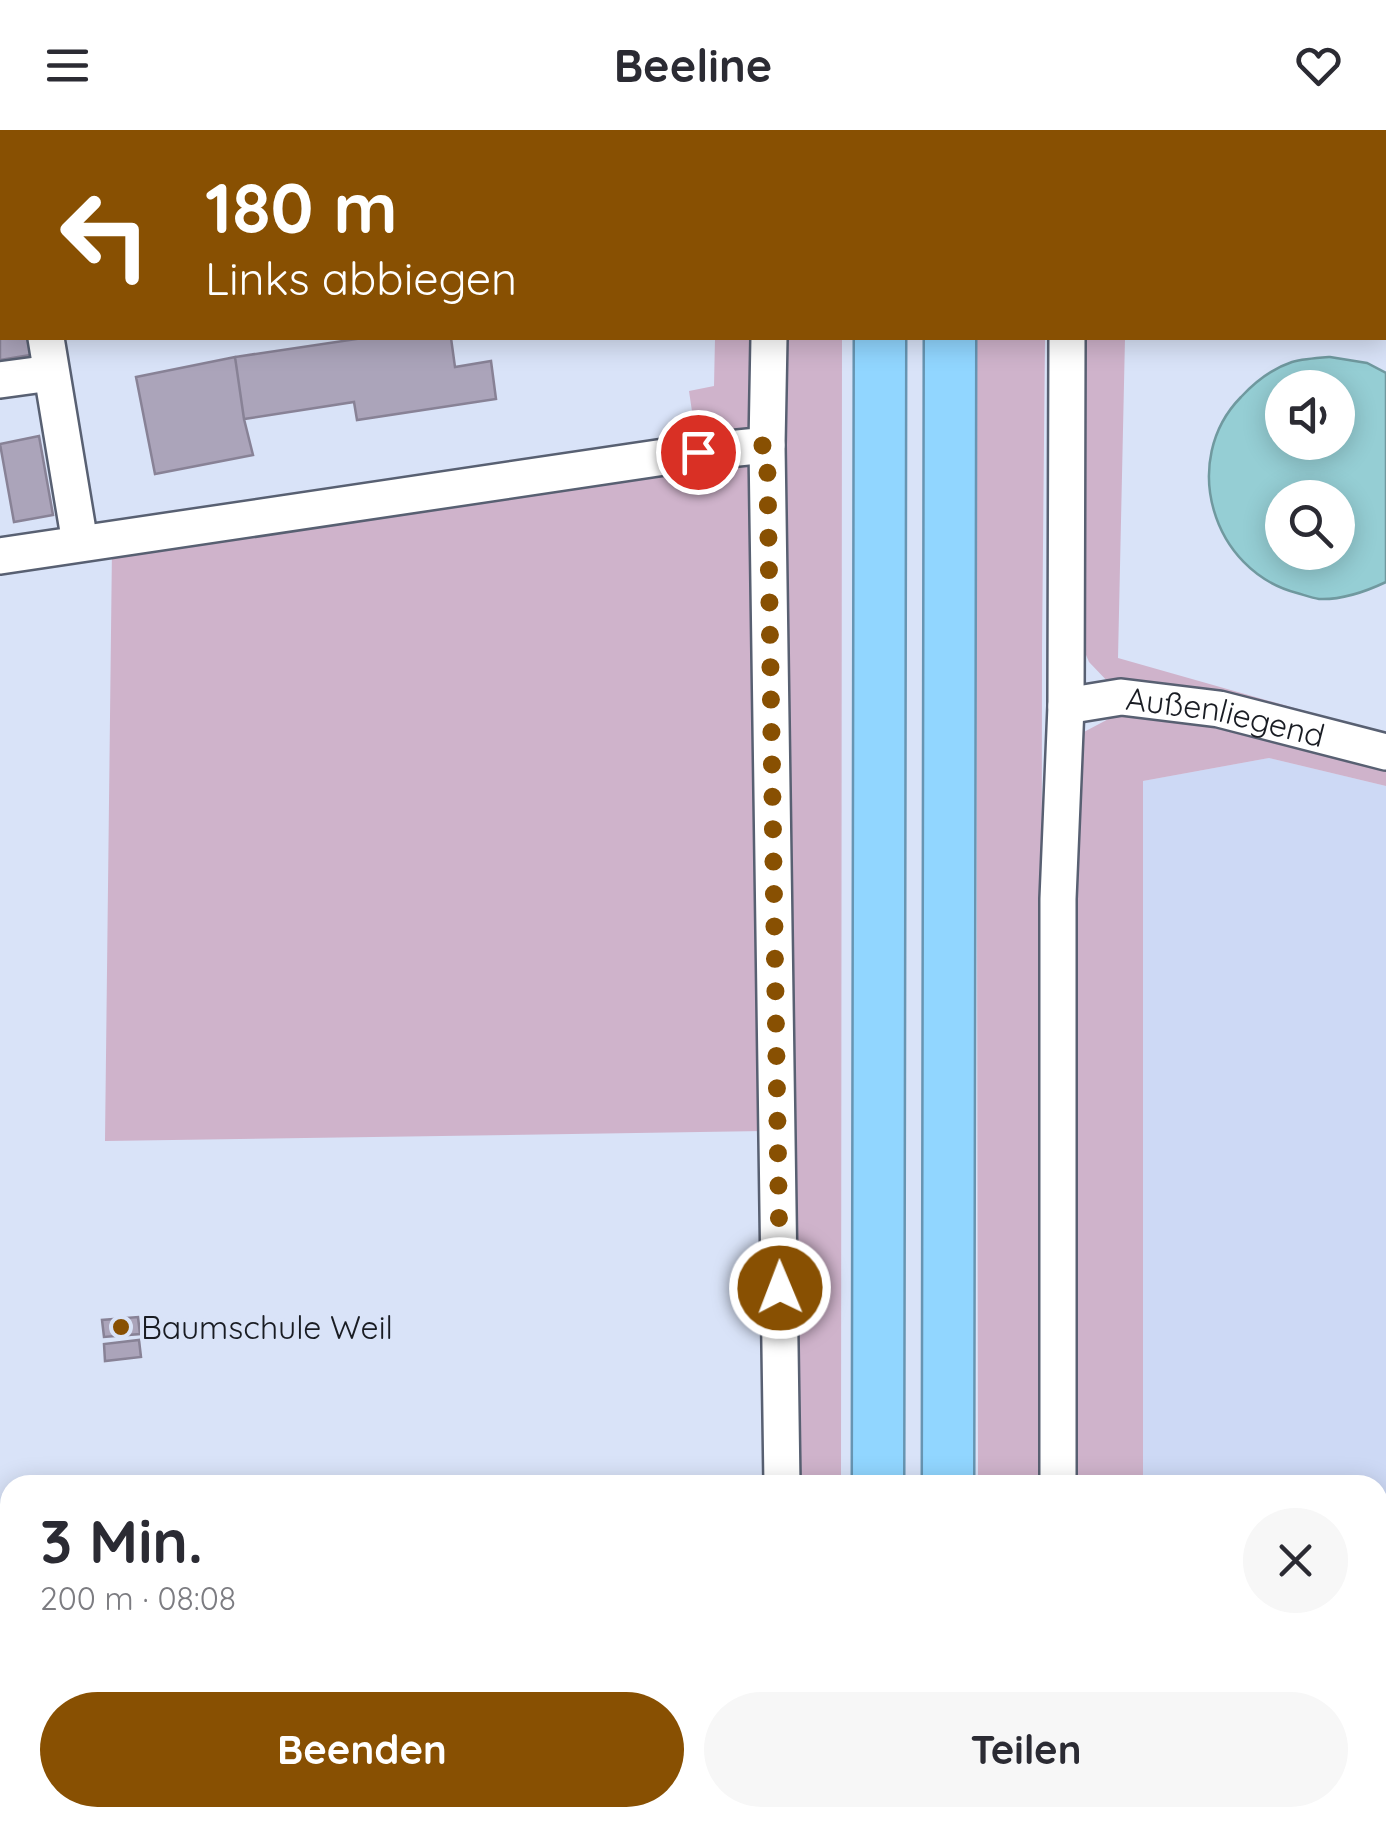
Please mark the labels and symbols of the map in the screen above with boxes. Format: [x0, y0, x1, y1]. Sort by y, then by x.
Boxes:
pin [656, 410, 741, 495]
street label: Außenliegend [1124, 678, 1329, 755]
position arrow [728, 1236, 832, 1340]
place label: Baumschule Weil [141, 1307, 393, 1347]
marker: Baumschule Weil [110, 1316, 132, 1338]

